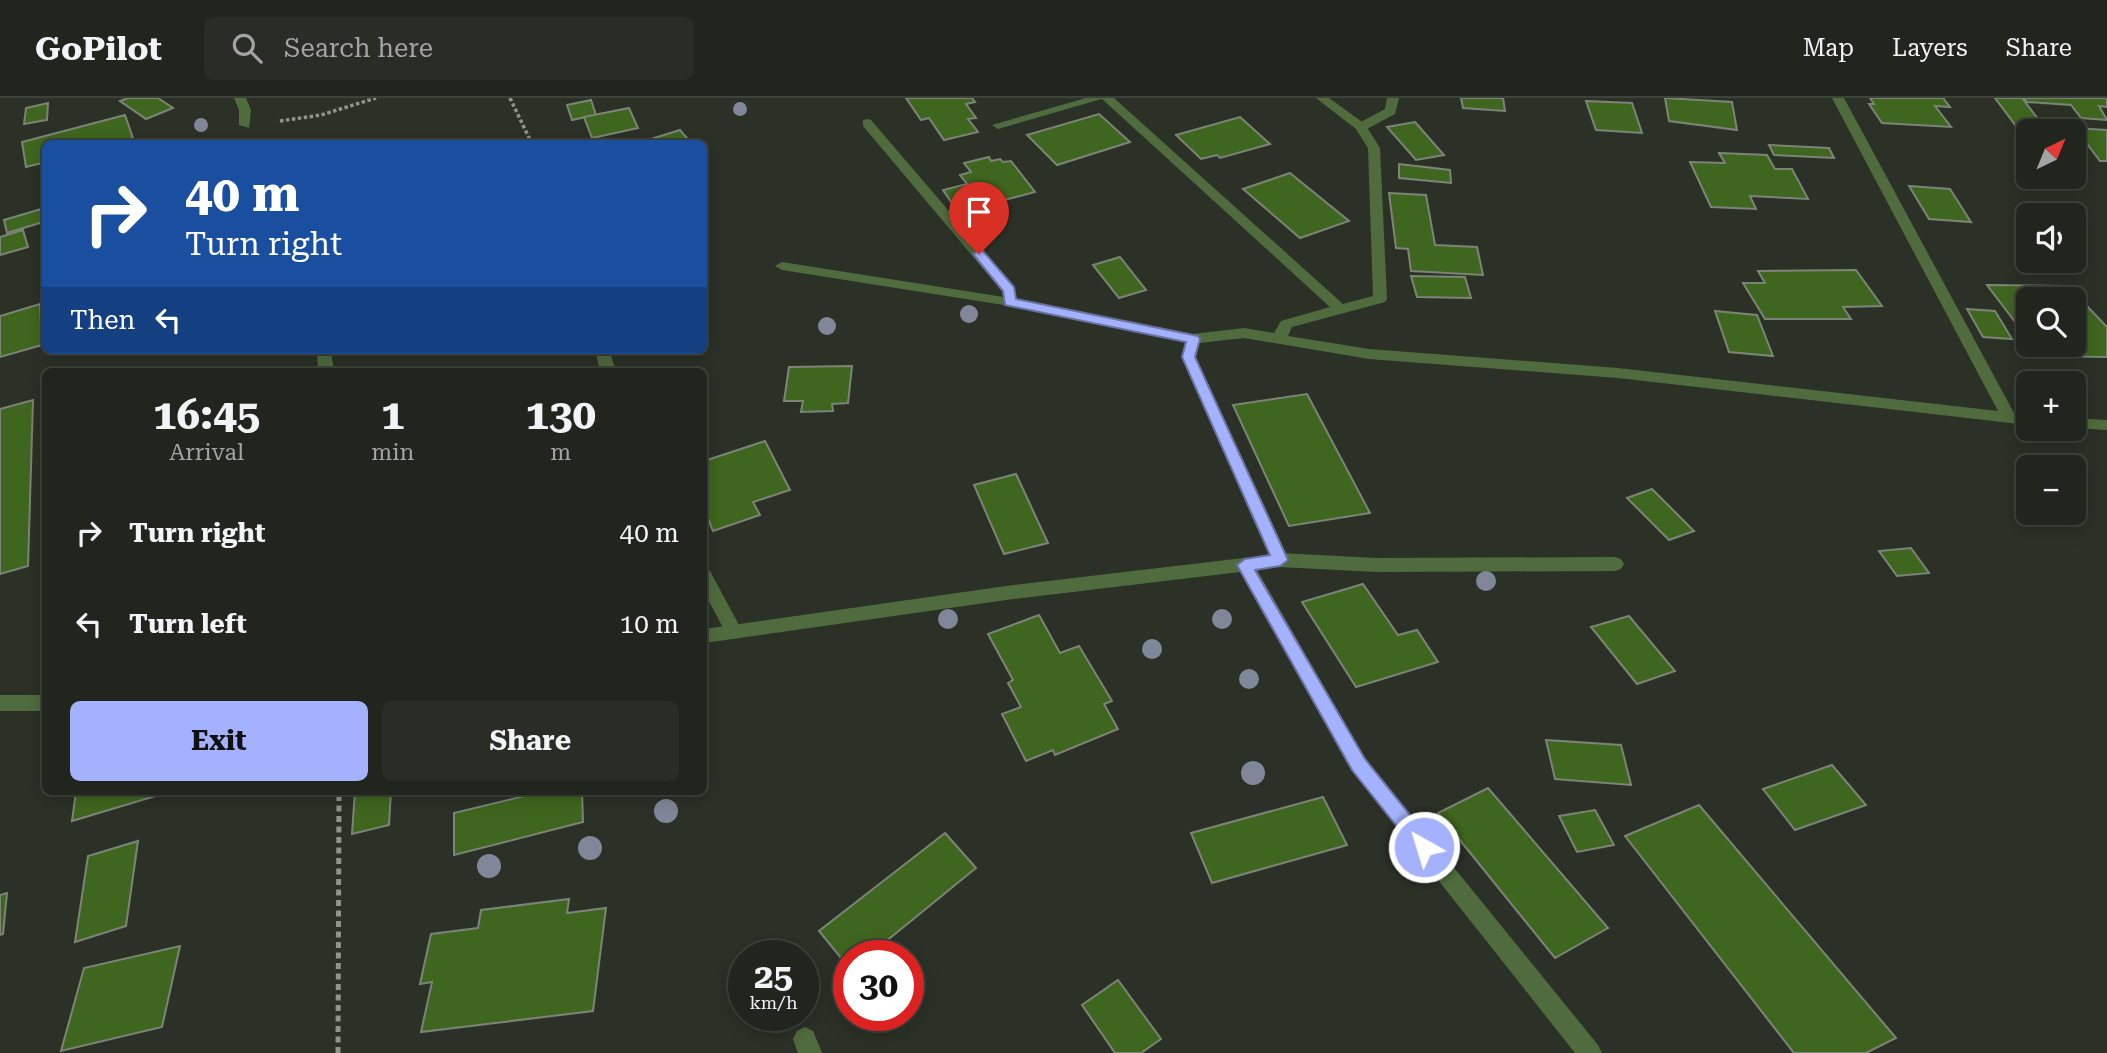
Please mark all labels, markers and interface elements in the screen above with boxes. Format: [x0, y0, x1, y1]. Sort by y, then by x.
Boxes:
search box [204, 17, 694, 80]
text: GoPilot [35, 29, 162, 68]
icon: search [228, 29, 266, 67]
text: Search here [284, 33, 433, 63]
text: Map [1803, 34, 1854, 62]
text: Layers [1892, 34, 1968, 62]
text: Share [2006, 34, 2072, 62]
north arrow [2016, 119, 2086, 189]
map controls [2016, 119, 2086, 525]
text: 40 m [185, 166, 300, 223]
icon: right [70, 168, 161, 259]
pin [949, 182, 1009, 254]
icon: arrive [960, 193, 998, 231]
button: sound [2016, 203, 2086, 273]
text: Turn right [185, 225, 342, 263]
button: search [2016, 287, 2086, 357]
icon: left [149, 301, 187, 339]
text: Then [70, 305, 135, 335]
button: + [2016, 371, 2086, 441]
text: 16:45 [153, 390, 260, 439]
text: 1 [381, 390, 405, 439]
text: 130 [525, 390, 596, 439]
text: Arrival [169, 439, 244, 466]
text: min [371, 439, 414, 466]
text: m [550, 439, 571, 466]
button: − [2016, 455, 2086, 525]
icon: right [70, 514, 108, 552]
text: Turn right [129, 518, 265, 548]
text: 40 m [620, 518, 679, 548]
icon: left [70, 605, 108, 643]
text: Turn left [129, 609, 247, 639]
text: 10 m [620, 609, 679, 639]
button: Exit [70, 701, 368, 781]
button: Share [382, 701, 679, 781]
position arrow [1387, 810, 1461, 884]
speed limit sign: 30 [833, 940, 924, 1031]
text: 25 [754, 956, 793, 997]
text: km/h [749, 992, 798, 1013]

